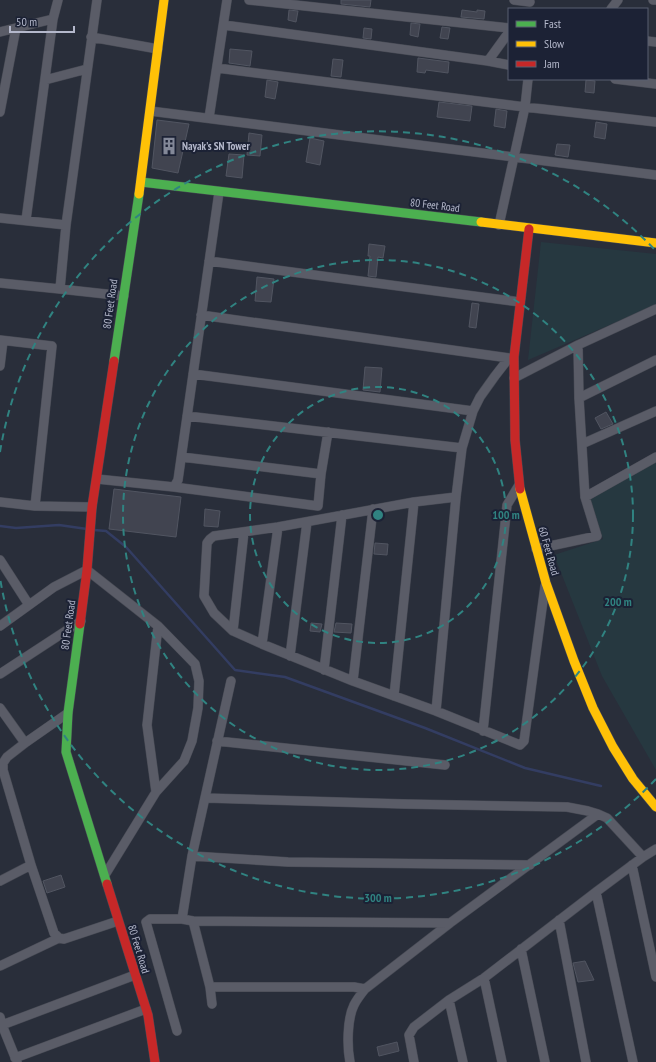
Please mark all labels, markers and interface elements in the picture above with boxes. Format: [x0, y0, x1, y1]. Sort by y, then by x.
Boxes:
scale bar [10, 8, 74, 34]
legend [508, 8, 648, 80]
text: 50 m [16, 14, 37, 29]
text: Fast [544, 16, 562, 31]
text: Slow [544, 36, 565, 51]
text: Jam [543, 56, 560, 71]
building icon: Nayak's SN Tower [159, 136, 179, 156]
place label: Nayak's SN Tower [182, 139, 251, 153]
street label: 80 Feet Road [409, 195, 461, 215]
street label: 80 Feet Road [100, 278, 120, 330]
text: 100 m [492, 507, 520, 522]
centre of rings [371, 508, 385, 522]
street label: 60 Feet Road [535, 525, 563, 577]
text: 200 m [604, 594, 632, 609]
street label: 80 Feet Road [58, 599, 78, 651]
text: 300 m [364, 890, 392, 905]
street label: 80 Feet Road [125, 923, 153, 975]

